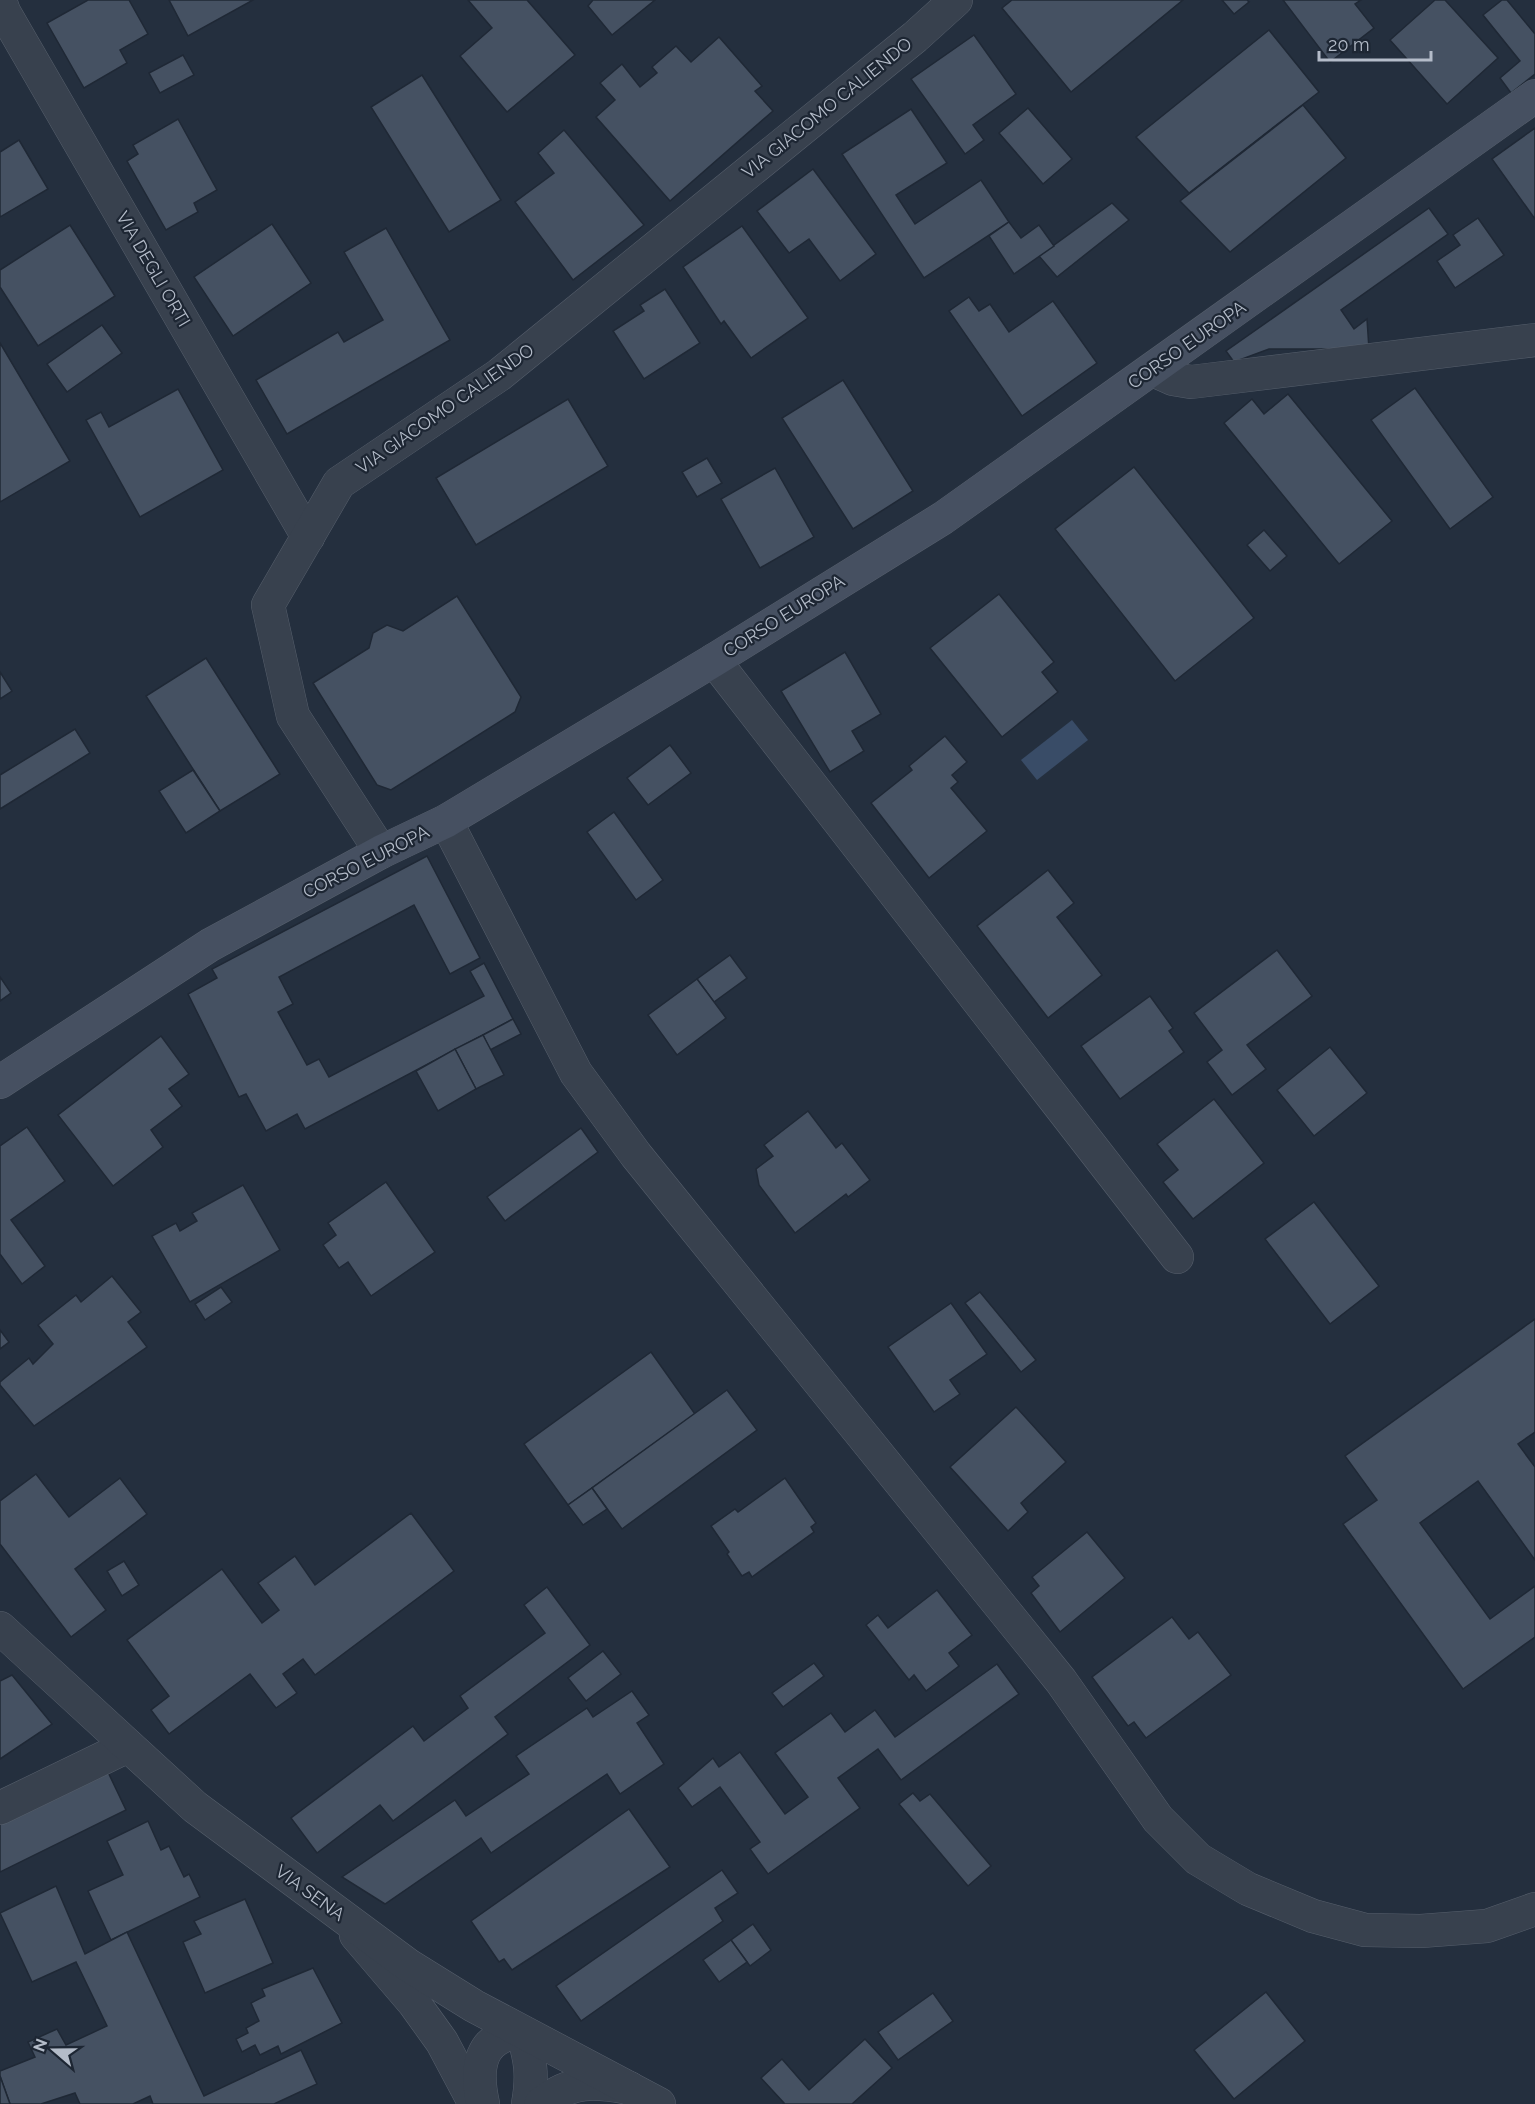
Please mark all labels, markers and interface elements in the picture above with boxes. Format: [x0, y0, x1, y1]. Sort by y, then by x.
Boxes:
scale bar [1319, 24, 1432, 62]
street label: VIA GIACOMO CALIENDO [738, 33, 916, 183]
text: 20 m [1328, 34, 1370, 55]
street label: VIA DEGLI ORTI [112, 207, 195, 330]
street label: CORSO EUROPA [1124, 296, 1250, 393]
street label: VIA GIACOMO CALIENDO [352, 339, 538, 478]
street label: CORSO EUROPA [719, 570, 848, 661]
street label: CORSO EUROPA [299, 821, 432, 902]
street label: VIA SENA [271, 1860, 349, 1925]
north arrow [24, 2020, 84, 2080]
text: N [29, 2036, 51, 2054]

